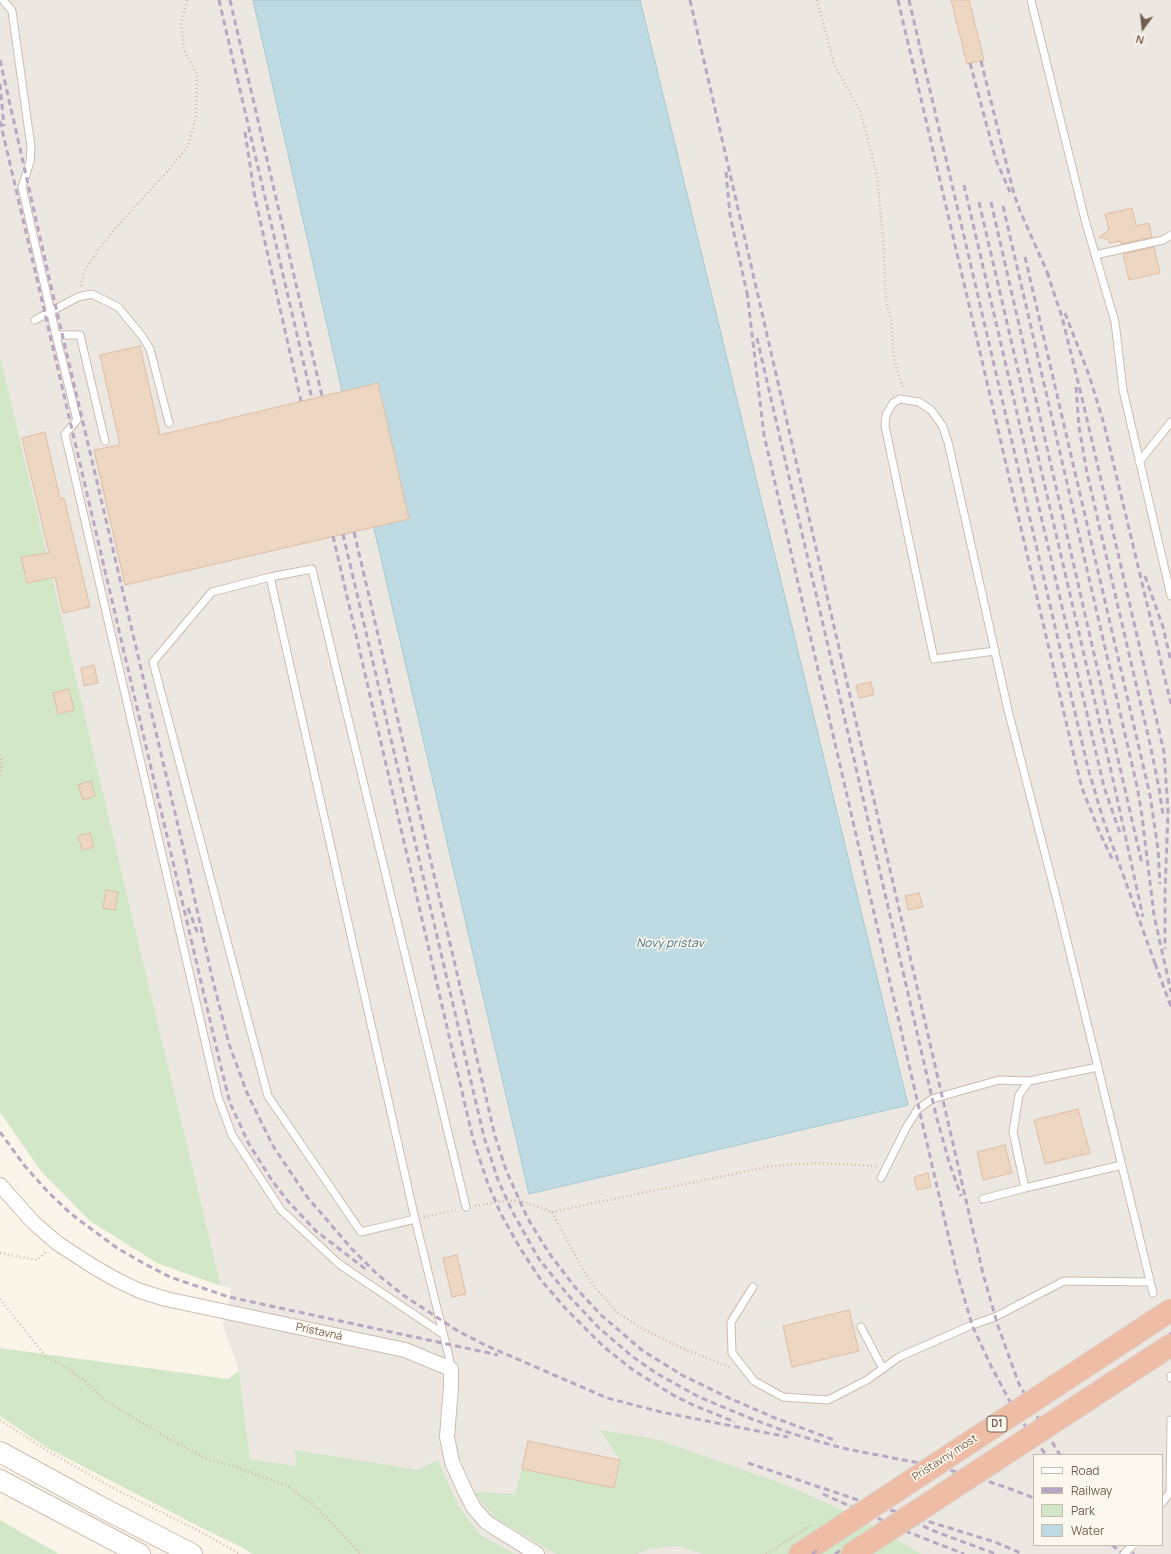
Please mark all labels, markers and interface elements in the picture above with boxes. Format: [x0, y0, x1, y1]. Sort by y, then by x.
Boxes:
north arrow [1123, 8, 1163, 48]
text: N [1134, 32, 1146, 48]
water label: Nový prístav [636, 937, 704, 951]
street label: Prístavná [294, 1321, 344, 1343]
road number: D1 [987, 1416, 1007, 1432]
street label: Prístavný most [910, 1432, 980, 1484]
legend [1033, 1454, 1163, 1546]
text: Road [1071, 1462, 1099, 1479]
text: Railway [1071, 1482, 1112, 1499]
text: Park [1071, 1502, 1095, 1519]
text: Water [1071, 1522, 1104, 1539]

